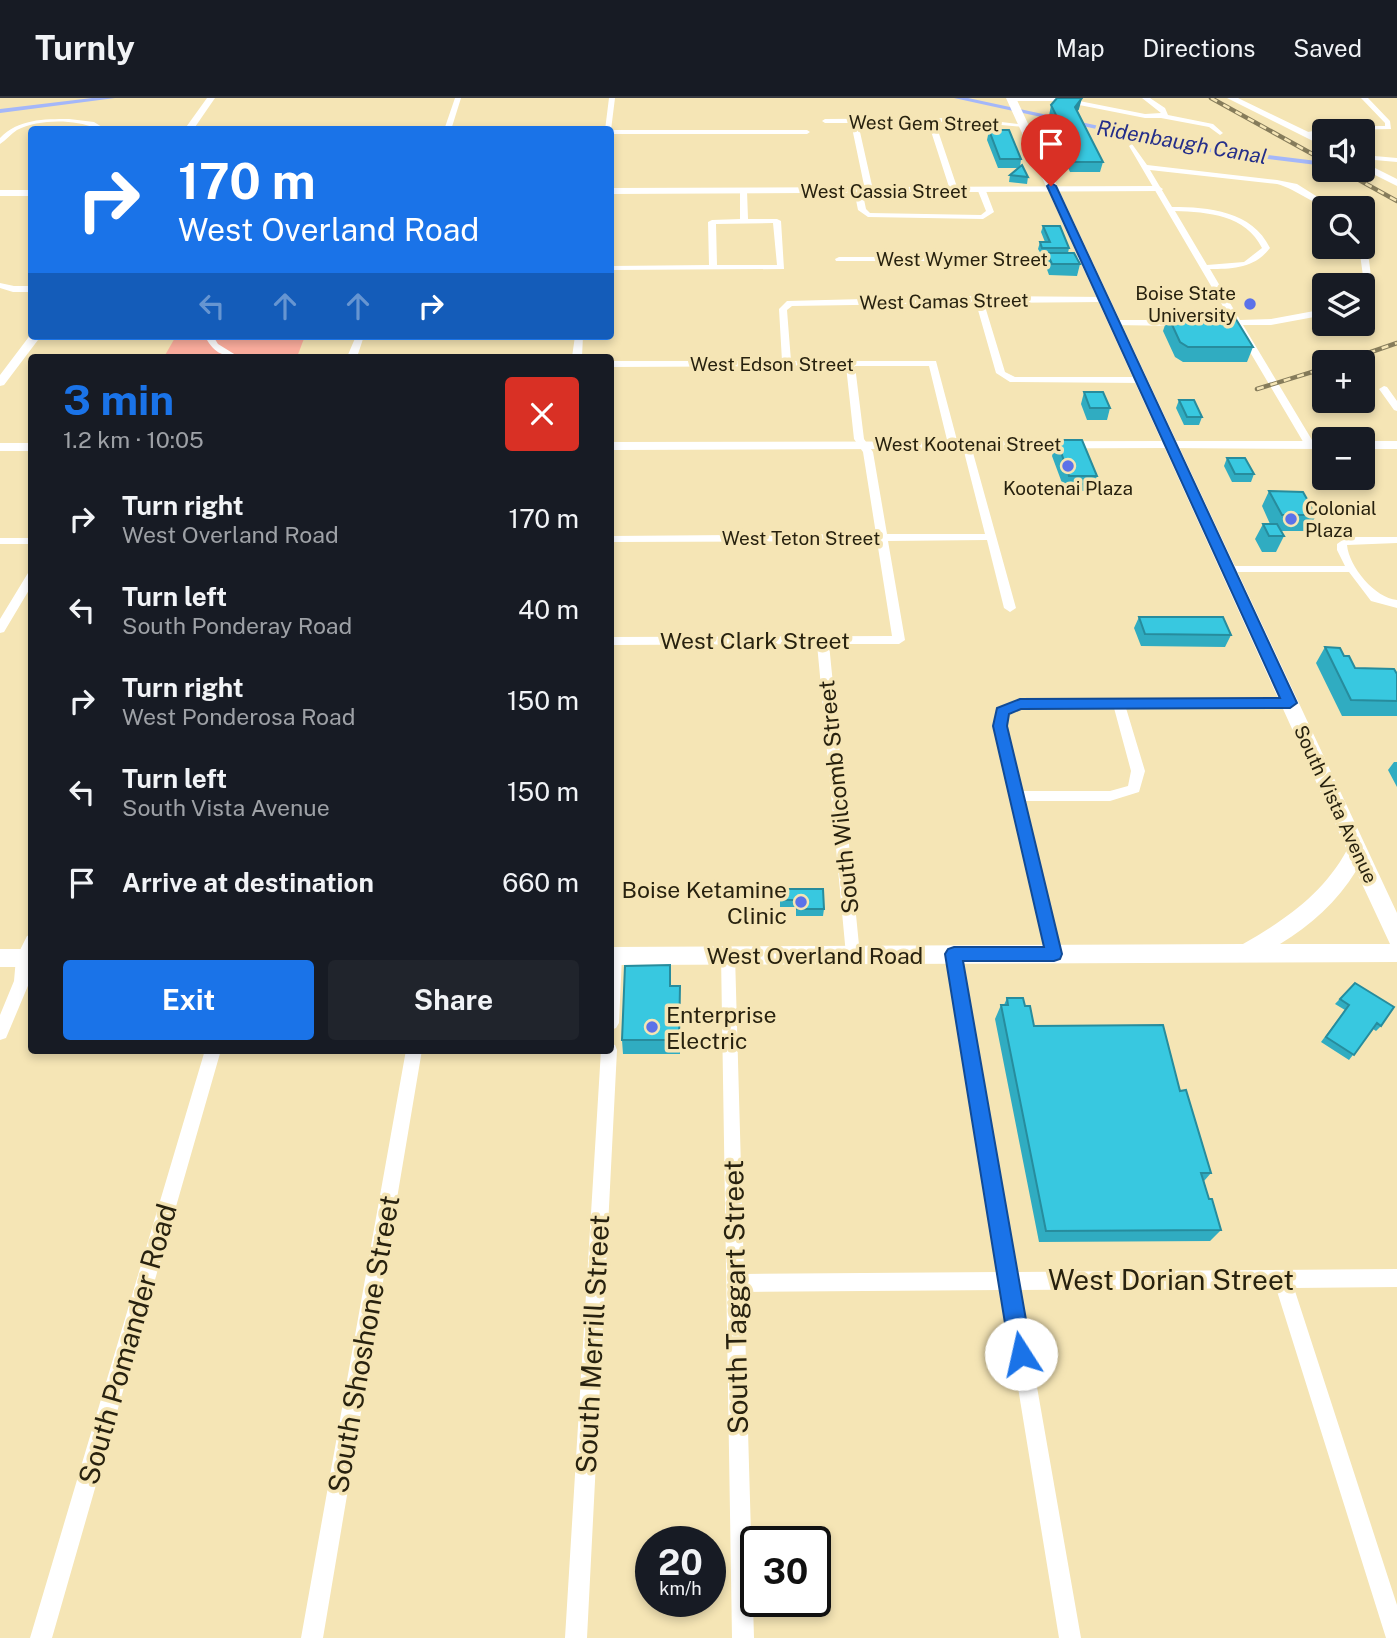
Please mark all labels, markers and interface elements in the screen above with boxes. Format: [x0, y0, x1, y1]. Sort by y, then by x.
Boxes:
text: Turnly [35, 29, 135, 67]
text: Map [1056, 34, 1105, 62]
text: Directions [1143, 34, 1255, 62]
text: Saved [1293, 34, 1362, 62]
street label: West Gem Street [849, 111, 999, 135]
pin [1021, 114, 1081, 186]
water label: Ridenbaugh Canal [1095, 115, 1269, 169]
map controls [1312, 119, 1375, 490]
button: sound [1312, 119, 1375, 182]
icon: arrive [1032, 125, 1070, 163]
text: 170 m [178, 152, 316, 210]
icon: right [63, 154, 154, 245]
street label: West Cassia Street [800, 180, 968, 202]
button: search [1312, 196, 1375, 259]
text: West Overland Road [178, 211, 479, 248]
street label: West Wymer Street [876, 248, 1048, 270]
button: layers [1312, 273, 1375, 336]
place label: Boise State University [1135, 282, 1236, 326]
icon: left [193, 287, 231, 325]
icon: ahead [266, 287, 304, 325]
icon: ahead [339, 287, 377, 325]
icon: right [412, 287, 450, 325]
street label: West Camas Street [859, 289, 1029, 313]
marker: Boise State University [1242, 296, 1258, 312]
button: + [1312, 350, 1375, 413]
street label: West Edson Street [690, 353, 854, 375]
text: 3 min [63, 375, 174, 424]
button: close [505, 377, 579, 451]
text: 1.2 km · 10:05 [63, 426, 204, 453]
button: − [1312, 427, 1375, 490]
street label: West Kootenai Street [875, 433, 1061, 455]
marker: Kootenai Plaza [1060, 458, 1076, 474]
place label: Kootenai Plaza [1003, 477, 1133, 499]
text: Turn right [122, 490, 244, 521]
place label: Colonial Plaza [1305, 497, 1377, 541]
icon: right [63, 500, 101, 538]
text: 170 m [509, 503, 579, 534]
marker: Colonial Plaza [1283, 511, 1299, 527]
text: West Overland Road [122, 521, 339, 548]
street label: West Teton Street [722, 527, 880, 549]
text: Turn left [122, 581, 227, 612]
icon: left [63, 591, 101, 629]
text: 40 m [518, 594, 579, 625]
text: South Ponderay Road [122, 612, 352, 639]
street label: West Clark Street [660, 627, 850, 654]
text: Turn right [122, 672, 244, 703]
street label: South Wilcomb Street [812, 679, 864, 915]
icon: right [63, 682, 101, 720]
text: 150 m [507, 685, 579, 716]
text: West Ponderosa Road [122, 703, 355, 730]
street label: South Vista Avenue [1290, 722, 1382, 886]
text: Turn left [122, 763, 227, 794]
icon: left [63, 773, 101, 811]
text: 150 m [507, 776, 579, 807]
text: South Vista Avenue [122, 794, 330, 821]
icon: arrive [63, 864, 101, 902]
text: Arrive at destination [122, 867, 374, 898]
text: 660 m [502, 867, 579, 898]
place label: Boise Ketamine Clinic [622, 876, 787, 929]
marker: Boise Ketamine Clinic [793, 894, 809, 910]
street label: West Overland Road [707, 942, 923, 969]
button: Exit [63, 960, 314, 1040]
button: Share [328, 960, 579, 1040]
place label: Enterprise Electric [666, 1001, 776, 1054]
marker: Enterprise Electric [644, 1019, 660, 1035]
street label: South Taggart Street [716, 1159, 754, 1435]
street label: South Shoshone Street [321, 1192, 405, 1496]
street label: South Pomander Road [71, 1200, 183, 1488]
street label: South Merrill Street [569, 1214, 615, 1474]
street label: West Dorian Street [1048, 1263, 1294, 1296]
position arrow [984, 1317, 1058, 1391]
speed limit sign: 30 [740, 1526, 831, 1617]
text: 20 [658, 1542, 703, 1583]
text: km/h [659, 1578, 702, 1599]

